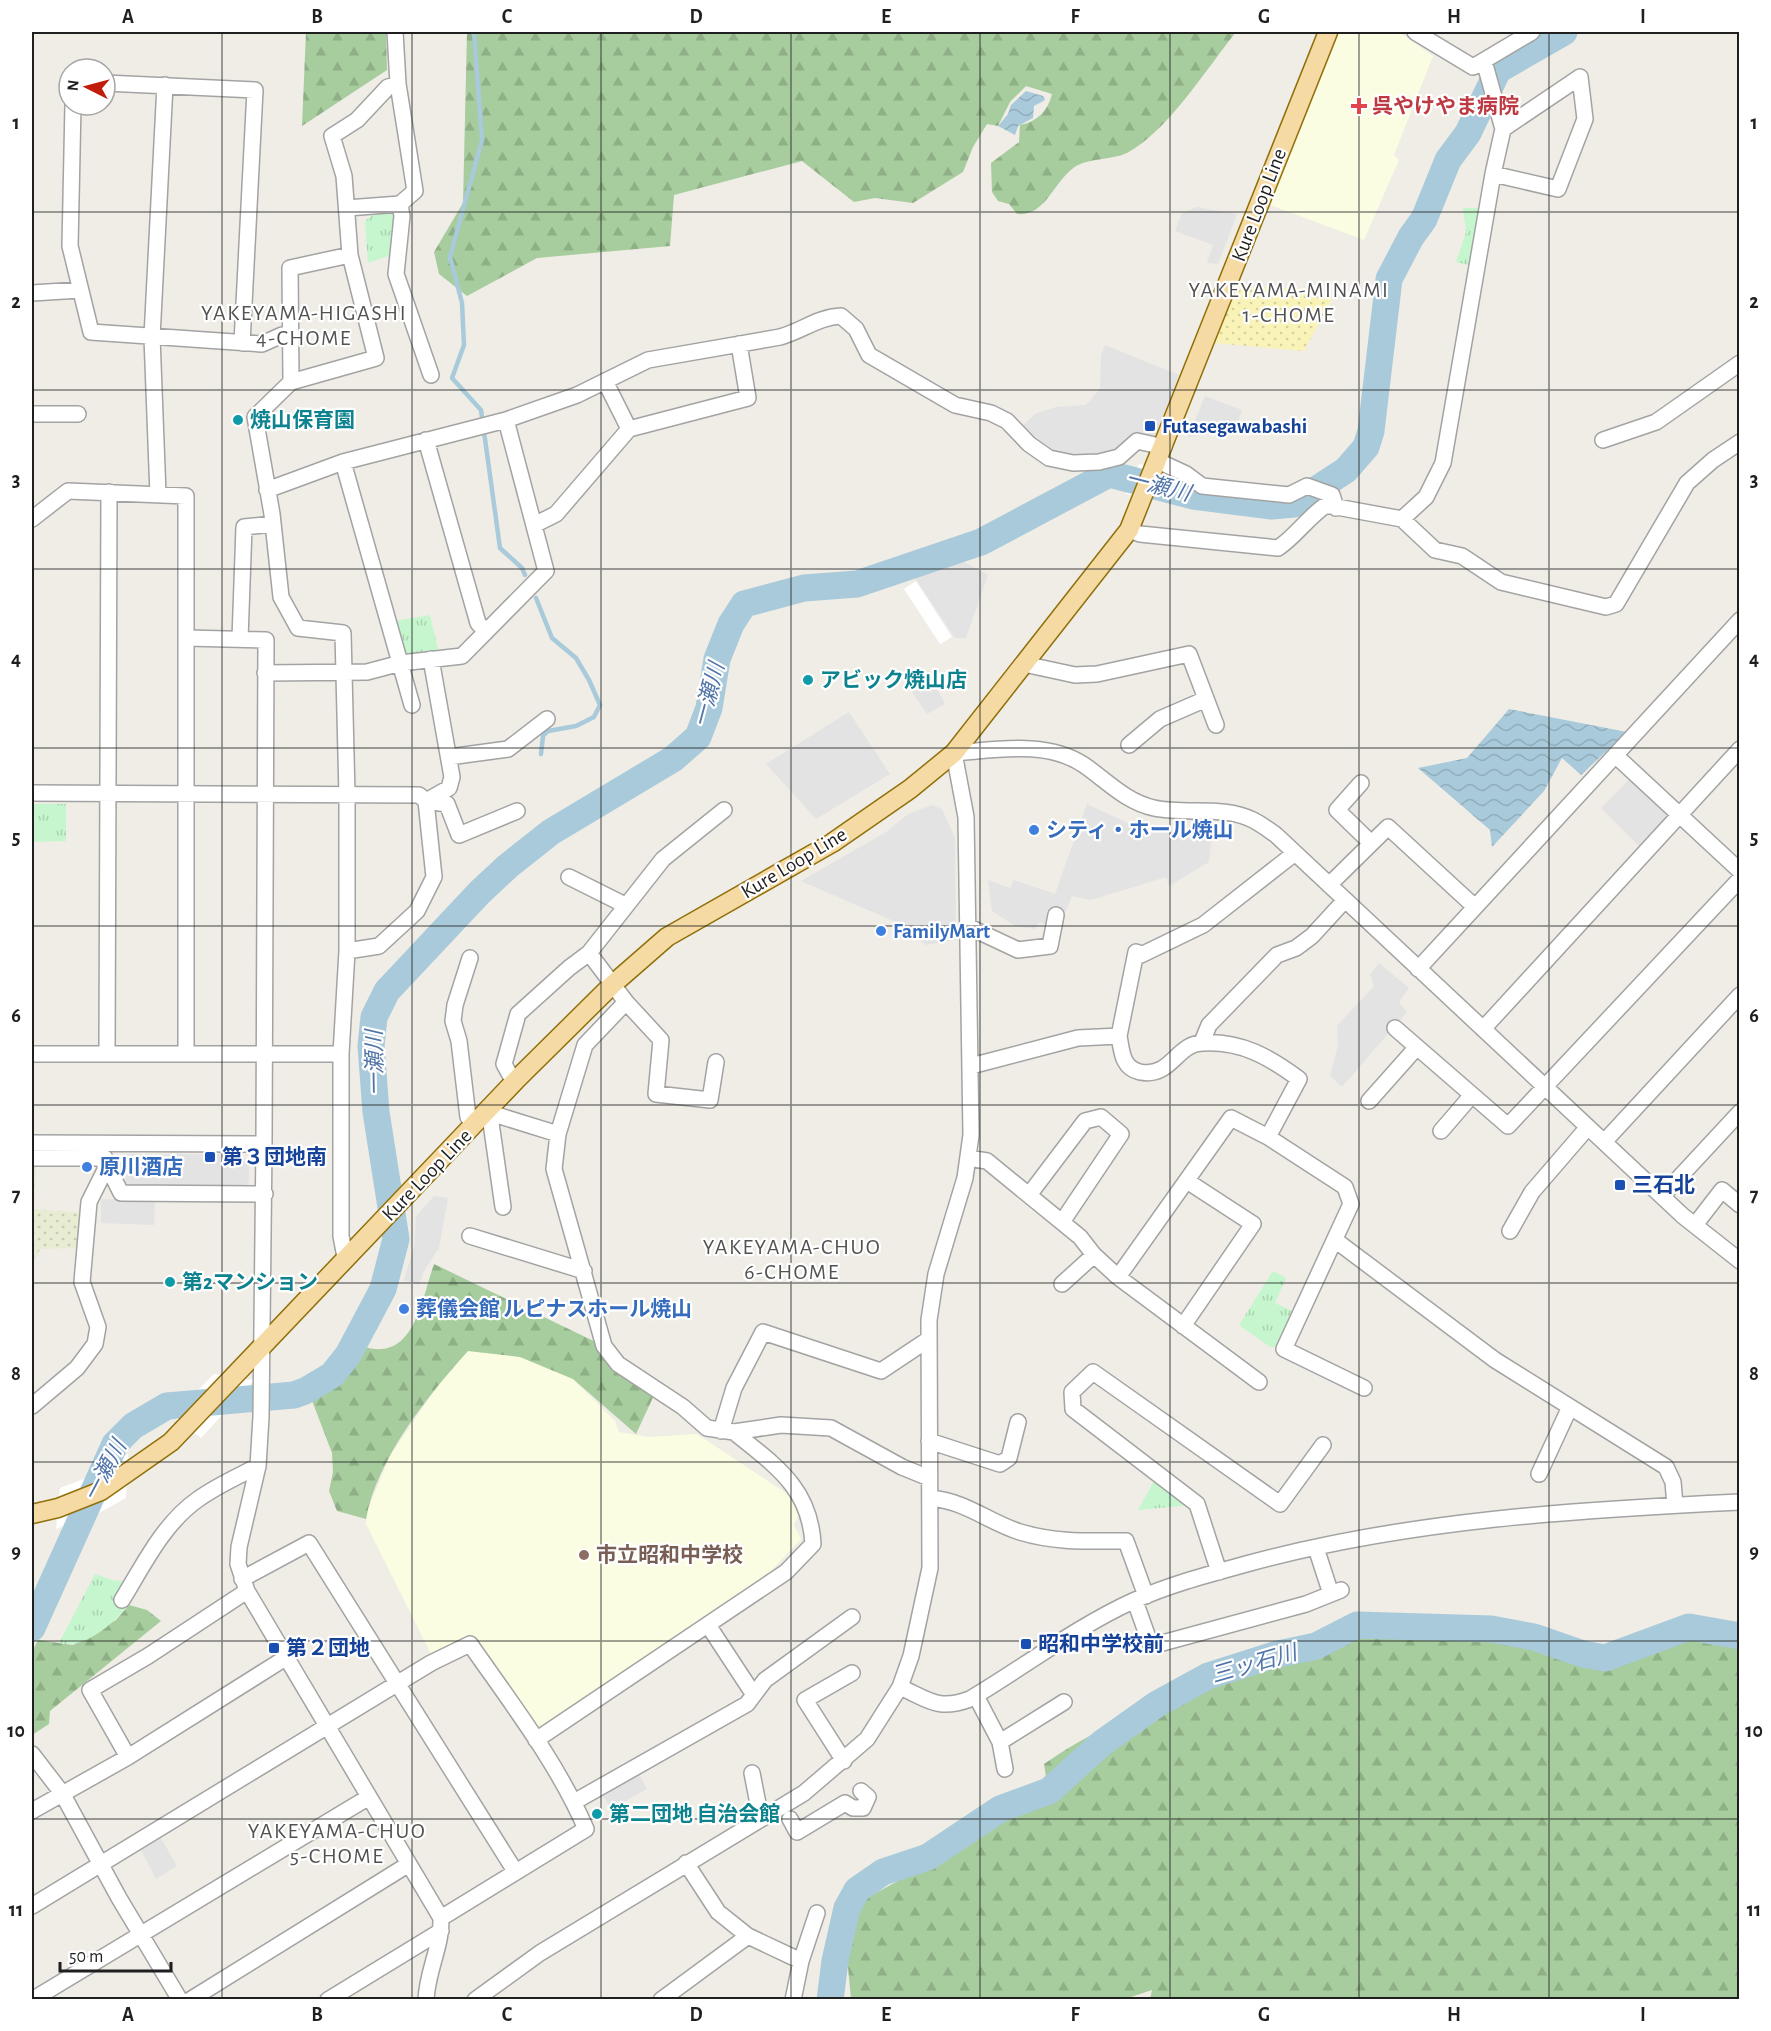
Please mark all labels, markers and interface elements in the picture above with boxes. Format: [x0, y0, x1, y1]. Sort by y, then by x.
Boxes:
text: A [122, 7, 134, 27]
text: B [311, 7, 323, 27]
text: C [502, 7, 513, 27]
text: D [689, 7, 703, 27]
text: E [881, 7, 891, 27]
text: F [1070, 7, 1080, 27]
text: G [1258, 7, 1270, 27]
text: H [1447, 7, 1461, 27]
text: I [1640, 7, 1646, 27]
north arrow [57, 57, 117, 117]
text: N [65, 79, 82, 92]
place label: 呉やけやま病院 [1372, 95, 1519, 117]
marker: 呉やけやま病院 [1350, 97, 1368, 115]
text: 1 [12, 113, 20, 133]
text: 1 [1750, 113, 1758, 133]
street label: Kure Loop Line [1228, 146, 1290, 264]
district label: YAKEYAMA-MINAMI 1-CHOME [1188, 279, 1390, 326]
text: 2 [11, 292, 21, 312]
text: 2 [1749, 292, 1759, 312]
district label: YAKEYAMA-HIGASHI 4-CHOME [201, 302, 407, 349]
place label: 焼山保育園 [250, 409, 355, 431]
marker: 焼山保育園 [231, 413, 245, 427]
place label: Futasegawabashi [1162, 416, 1307, 437]
marker: Futasegawabashi [1143, 419, 1157, 433]
water label: 一瀬川 [1123, 466, 1195, 505]
text: 3 [12, 470, 20, 490]
text: 3 [1750, 470, 1758, 490]
text: 4 [11, 649, 21, 669]
text: 4 [1749, 649, 1759, 669]
water label: 一瀬川 [689, 658, 729, 730]
place label: アビック焼山店 [820, 669, 967, 691]
marker: アビック焼山店 [801, 673, 815, 687]
place label: シティ・ホール焼山 [1046, 819, 1234, 841]
street label: Kure Loop Line [738, 823, 850, 903]
marker: シティ・ホール焼山 [1027, 823, 1041, 837]
text: 5 [12, 828, 20, 848]
text: 5 [1750, 828, 1758, 848]
place label: FamilyMart [893, 921, 990, 942]
marker: FamilyMart [874, 924, 888, 938]
text: 6 [11, 1006, 21, 1026]
text: 6 [1749, 1006, 1759, 1026]
water label: 一瀬川 [362, 1028, 387, 1096]
street label: Kure Loop Line [378, 1125, 476, 1225]
place label: 第３団地南 [222, 1146, 327, 1168]
marker: 第３団地南 [203, 1150, 217, 1164]
place label: 原川酒店 [99, 1156, 183, 1178]
marker: 原川酒店 [80, 1160, 94, 1174]
place label: 三石北 [1632, 1174, 1695, 1196]
marker: 三石北 [1613, 1178, 1627, 1192]
text: 7 [12, 1185, 21, 1205]
text: 7 [1750, 1185, 1759, 1205]
district label: YAKEYAMA-CHUO 6-CHOME [703, 1236, 881, 1283]
place label: 第2マンション [182, 1271, 318, 1293]
marker: 第2マンション [163, 1275, 177, 1289]
place label: 葬儀会館 ルピナスホール焼山 [416, 1298, 692, 1320]
marker: 葬儀会館 ルピナスホール焼山 [397, 1302, 411, 1316]
text: 8 [11, 1364, 21, 1384]
text: 8 [1749, 1364, 1759, 1384]
water label: 一瀬川 [79, 1434, 131, 1505]
text: 9 [11, 1542, 21, 1562]
text: 9 [1749, 1542, 1759, 1562]
place label: 市立昭和中学校 [596, 1544, 743, 1566]
marker: 市立昭和中学校 [577, 1548, 591, 1562]
place label: 昭和中学校前 [1038, 1632, 1164, 1655]
place label: 第２団地 [286, 1637, 370, 1659]
marker: 昭和中学校前 [1019, 1637, 1033, 1651]
marker: 第２団地 [267, 1641, 281, 1655]
water label: 三ッ石川 [1209, 1641, 1301, 1687]
text: 10 [7, 1721, 25, 1741]
text: 10 [1745, 1721, 1763, 1741]
place label: 第二団地 自治会館 [609, 1803, 780, 1825]
marker: 第二団地 自治会館 [590, 1807, 604, 1821]
district label: YAKEYAMA-CHUO 5-CHOME [248, 1820, 426, 1867]
text: 11 [9, 1900, 23, 1920]
text: 11 [1747, 1900, 1761, 1920]
scale bar [60, 1935, 171, 1973]
text: 50 m [69, 1948, 103, 1966]
text: A [122, 2005, 134, 2025]
text: B [311, 2005, 323, 2025]
text: C [502, 2005, 513, 2025]
text: D [689, 2005, 703, 2025]
text: E [881, 2005, 891, 2025]
text: F [1070, 2005, 1080, 2025]
text: G [1258, 2005, 1270, 2025]
text: H [1447, 2005, 1461, 2025]
text: I [1640, 2005, 1646, 2025]

